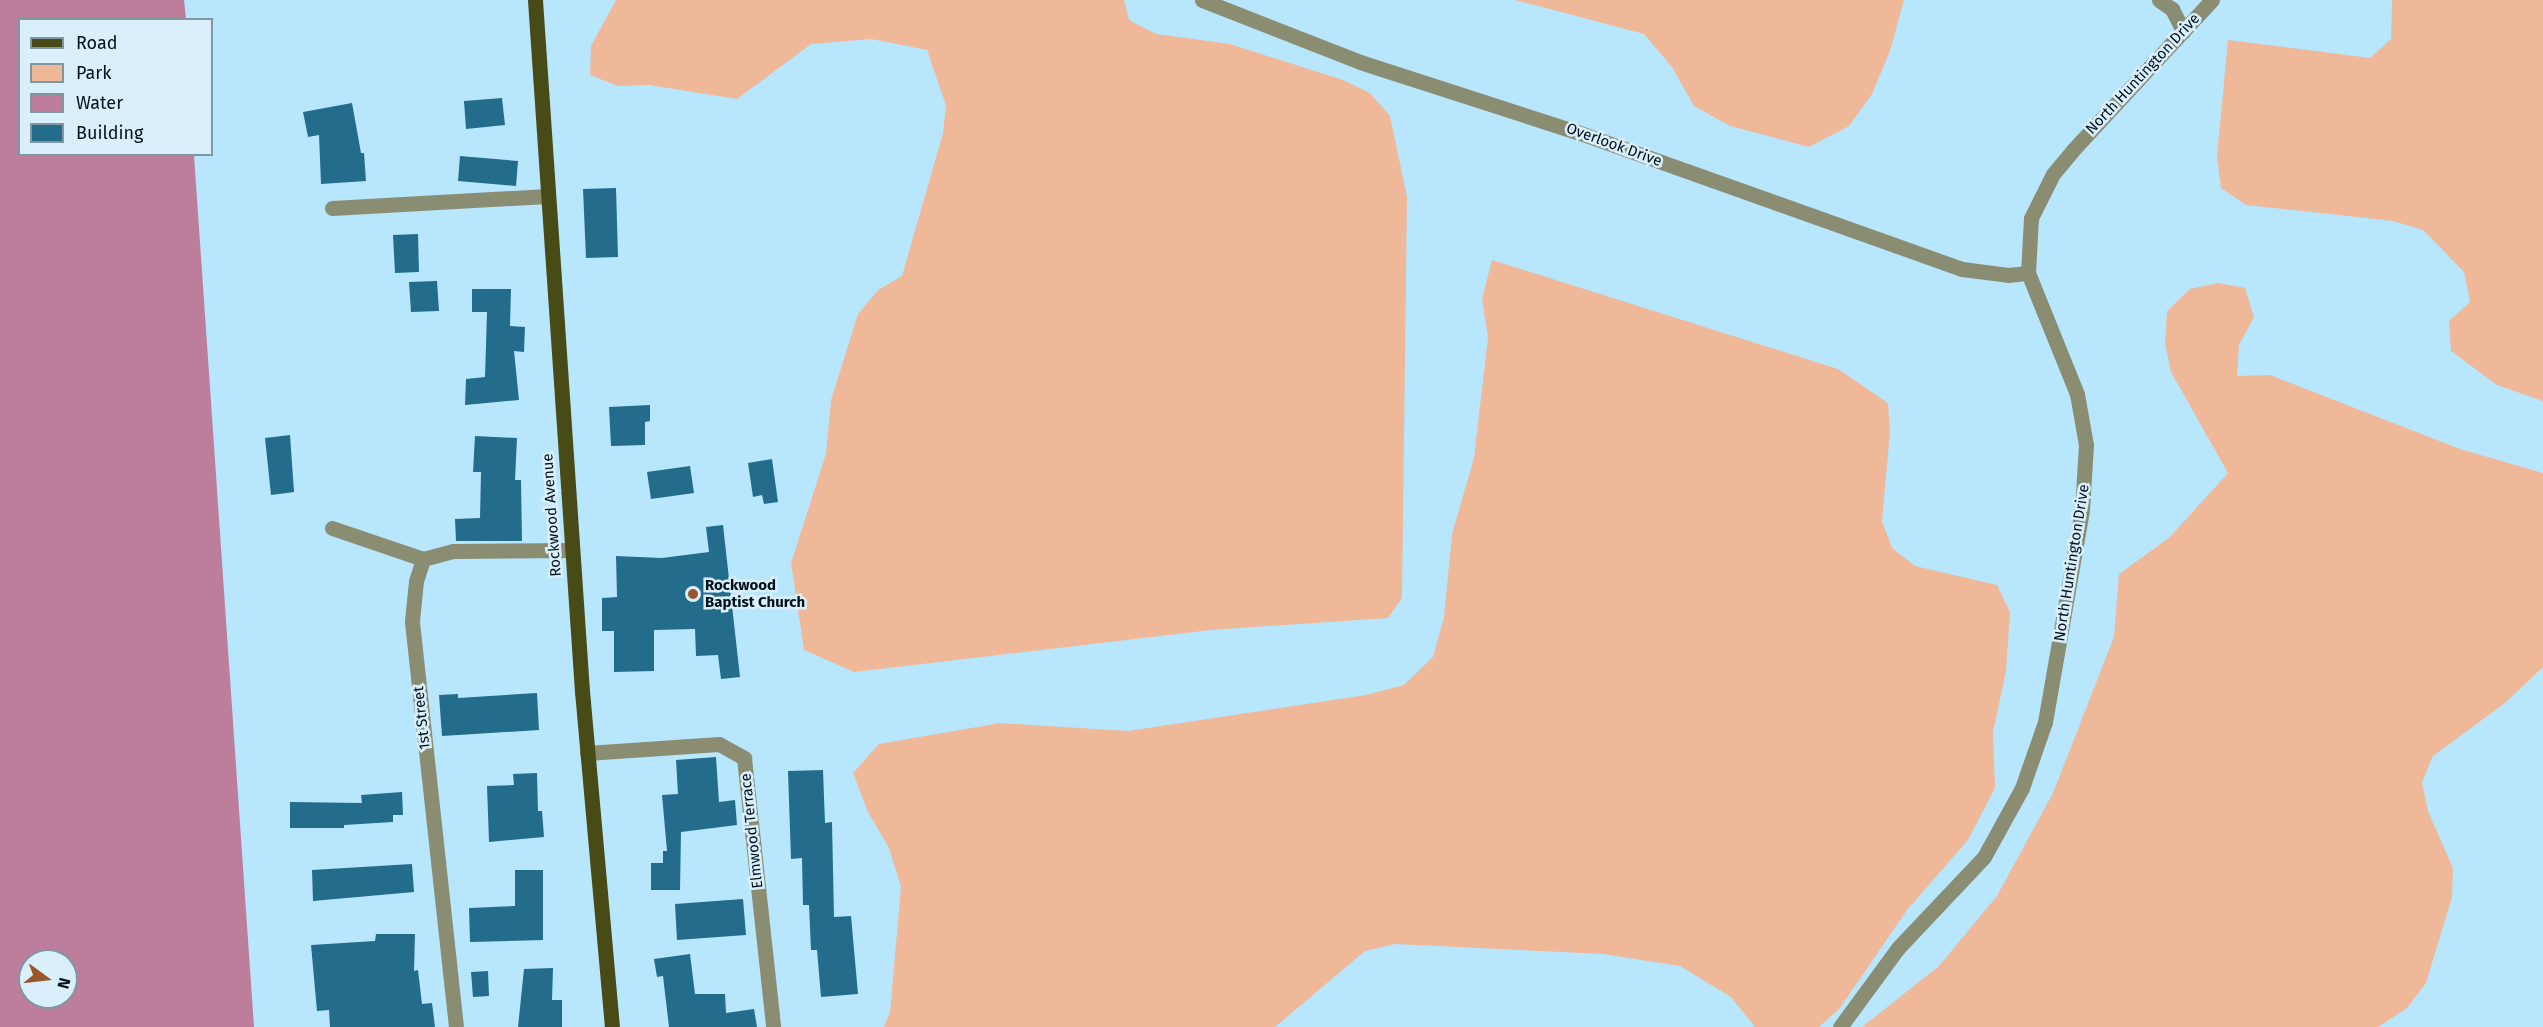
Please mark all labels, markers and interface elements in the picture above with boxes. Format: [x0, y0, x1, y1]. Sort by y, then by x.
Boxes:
street label: North Huntington Drive [2082, 10, 2204, 138]
legend [18, 18, 213, 156]
text: Road [76, 32, 118, 54]
text: Park [76, 62, 111, 84]
text: Water [76, 92, 123, 114]
street label: Overlook Drive [1564, 119, 1664, 171]
text: Building [76, 122, 143, 144]
street label: Rockwood Avenue [539, 453, 565, 577]
street label: North Huntington Drive [2051, 483, 2093, 643]
place label: Rockwood Baptist Church [705, 576, 805, 611]
marker: Rockwood Baptist Church [686, 587, 700, 601]
street label: 1st Street [410, 685, 434, 751]
street label: Elmwood Terrace [737, 772, 767, 890]
north arrow [18, 949, 78, 1009]
text: N [53, 976, 74, 991]

